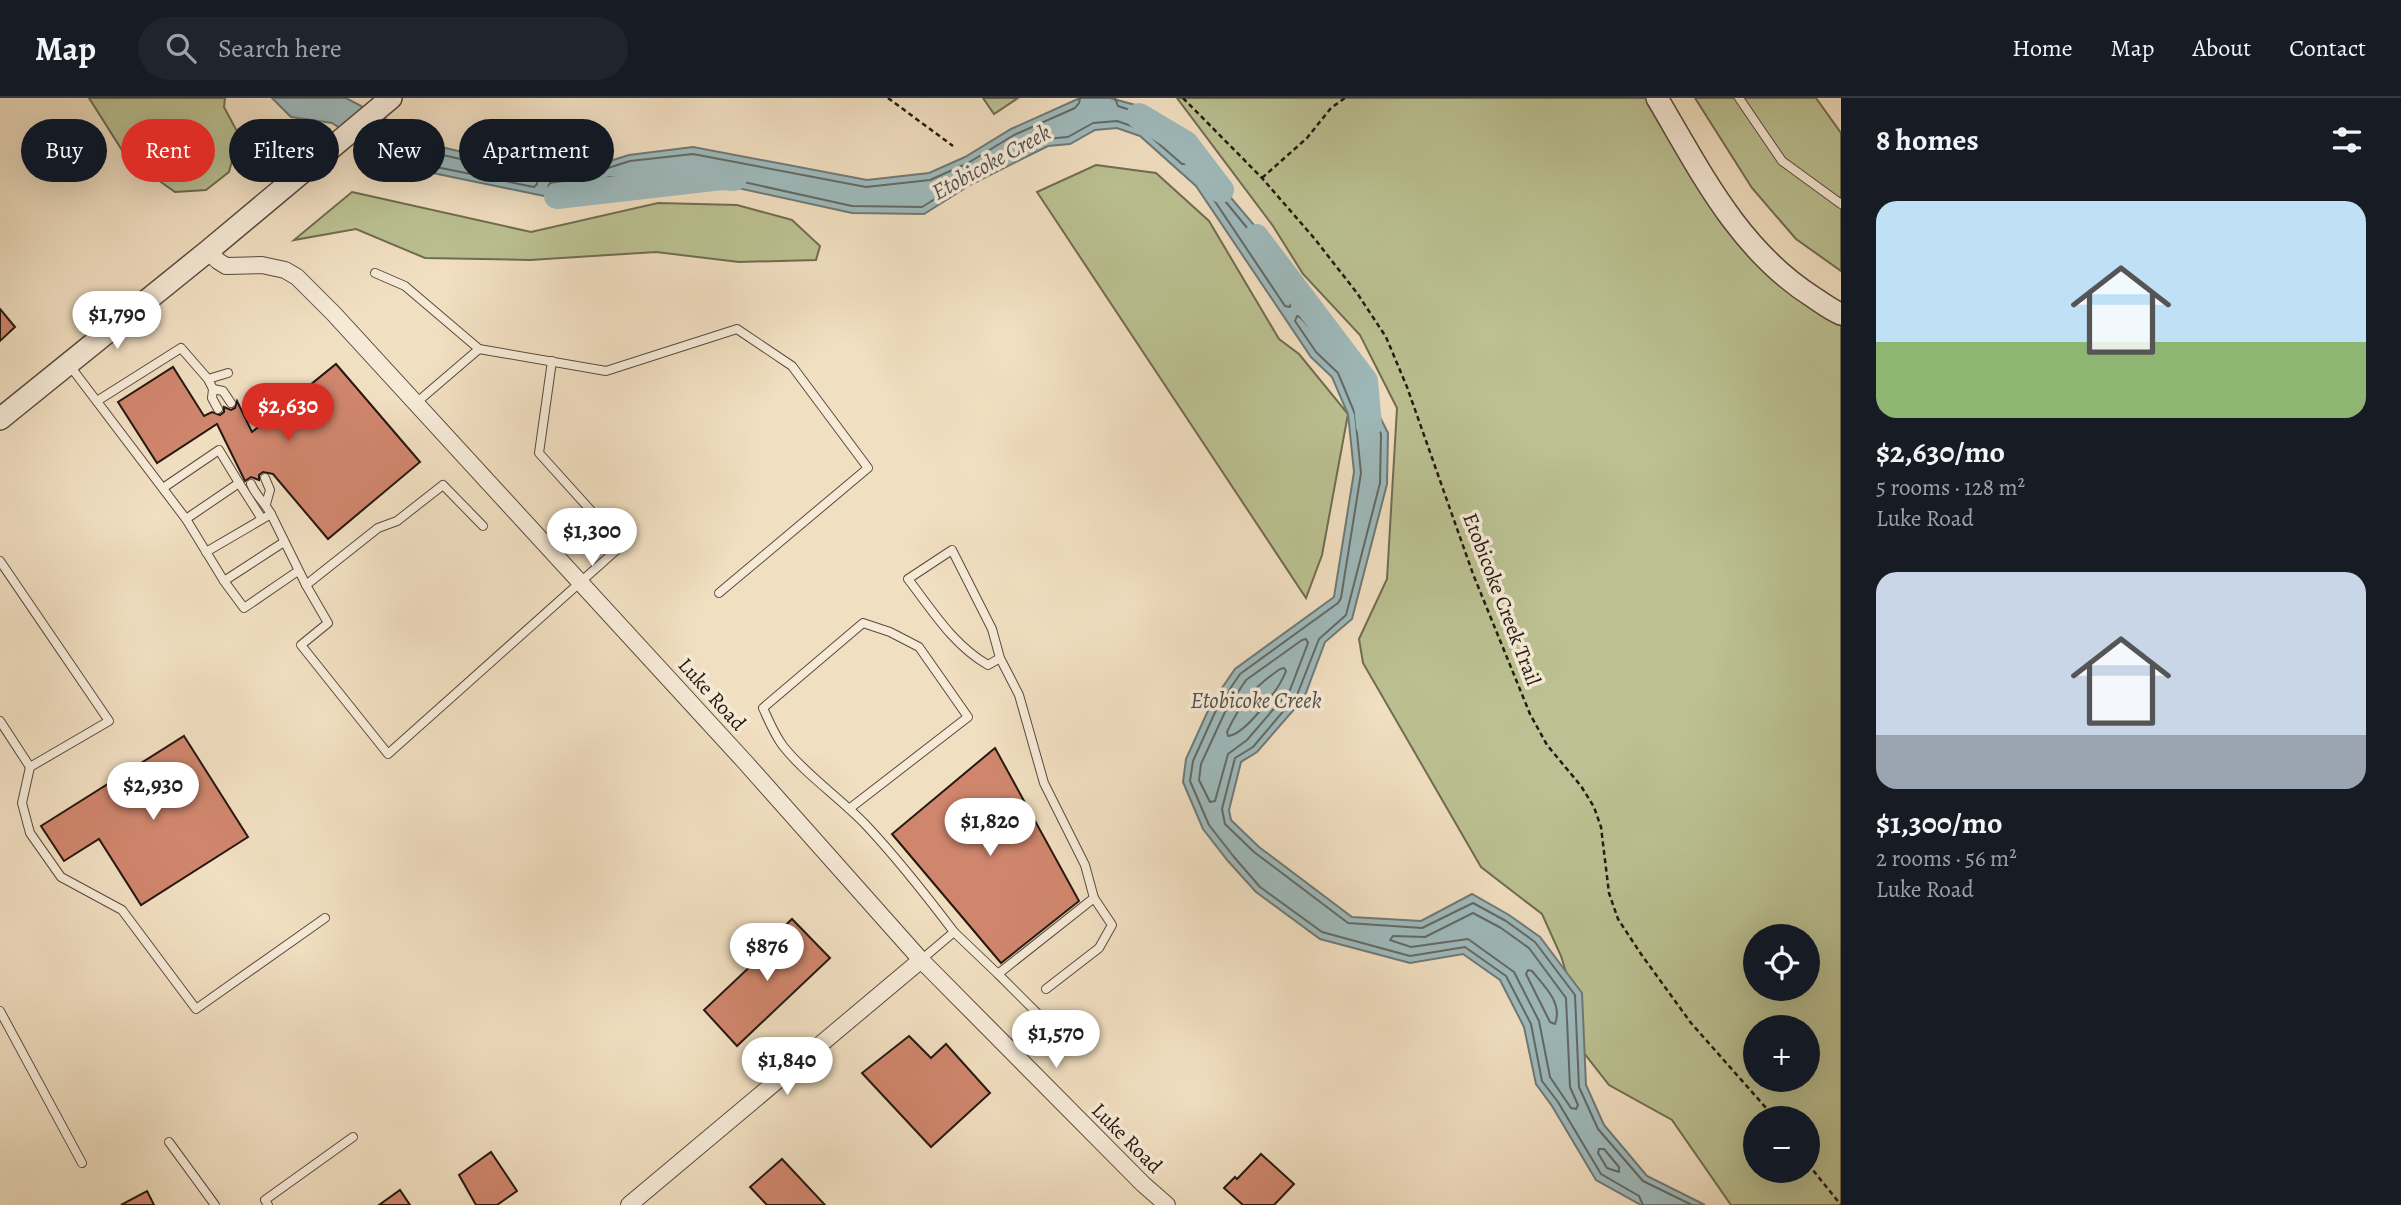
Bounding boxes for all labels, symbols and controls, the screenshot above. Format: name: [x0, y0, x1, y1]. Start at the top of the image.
search box: [138, 17, 628, 80]
text: Map: [35, 26, 96, 71]
icon: search: [162, 29, 200, 67]
text: Search here: [218, 31, 342, 66]
text: Home: [2012, 32, 2073, 64]
text: Map: [2111, 32, 2155, 64]
text: About: [2193, 32, 2251, 64]
text: Contact: [2289, 32, 2366, 64]
water label: Etobicoke Creek: [926, 117, 1056, 207]
chip: Buy: [21, 119, 107, 182]
chip: Rent: [121, 119, 215, 182]
chip: Filters: [229, 119, 339, 182]
chip: New: [353, 119, 445, 182]
chip: Apartment: [459, 119, 614, 182]
text: 8 homes: [1876, 120, 1979, 160]
icon: filters: [2328, 121, 2366, 159]
icon: home: [2058, 247, 2184, 373]
pin: $1,790: [60, 292, 174, 351]
text: $1,790: [88, 298, 146, 329]
pin: $2,630: [231, 384, 345, 443]
text: $2,630: [258, 390, 318, 421]
text: $2,630/mo: [1876, 432, 2005, 472]
text: 5 rooms · 128 m²: [1876, 472, 2025, 503]
text: Luke Road: [1876, 503, 1974, 534]
pin: $1,300: [535, 508, 649, 568]
street label: Etobicoke Creek Trail: [1456, 509, 1548, 689]
text: $1,300: [563, 515, 621, 546]
icon: home: [2058, 618, 2184, 744]
street label: Luke Road: [672, 651, 753, 737]
water label: Etobicoke Creek: [1190, 685, 1322, 716]
pin: $2,930: [96, 762, 210, 822]
text: $2,930: [123, 769, 183, 800]
pin: $1,820: [933, 798, 1047, 858]
text: $1,300/mo: [1876, 803, 2002, 843]
text: $1,820: [961, 805, 1019, 836]
text: 2 rooms · 56 m²: [1876, 843, 2017, 874]
text: Luke Road: [1876, 874, 1974, 905]
pin: $876: [726, 924, 808, 983]
map controls: [1743, 924, 1820, 1183]
button: locate: [1743, 924, 1820, 1001]
text: $876: [746, 930, 788, 961]
pin: $1,570: [999, 1010, 1113, 1070]
button: +: [1743, 1015, 1820, 1092]
text: $1,570: [1028, 1017, 1084, 1048]
pin: $1,840: [730, 1038, 844, 1097]
text: $1,840: [758, 1044, 816, 1075]
street label: Luke Road: [1086, 1097, 1169, 1180]
button: −: [1743, 1106, 1820, 1183]

